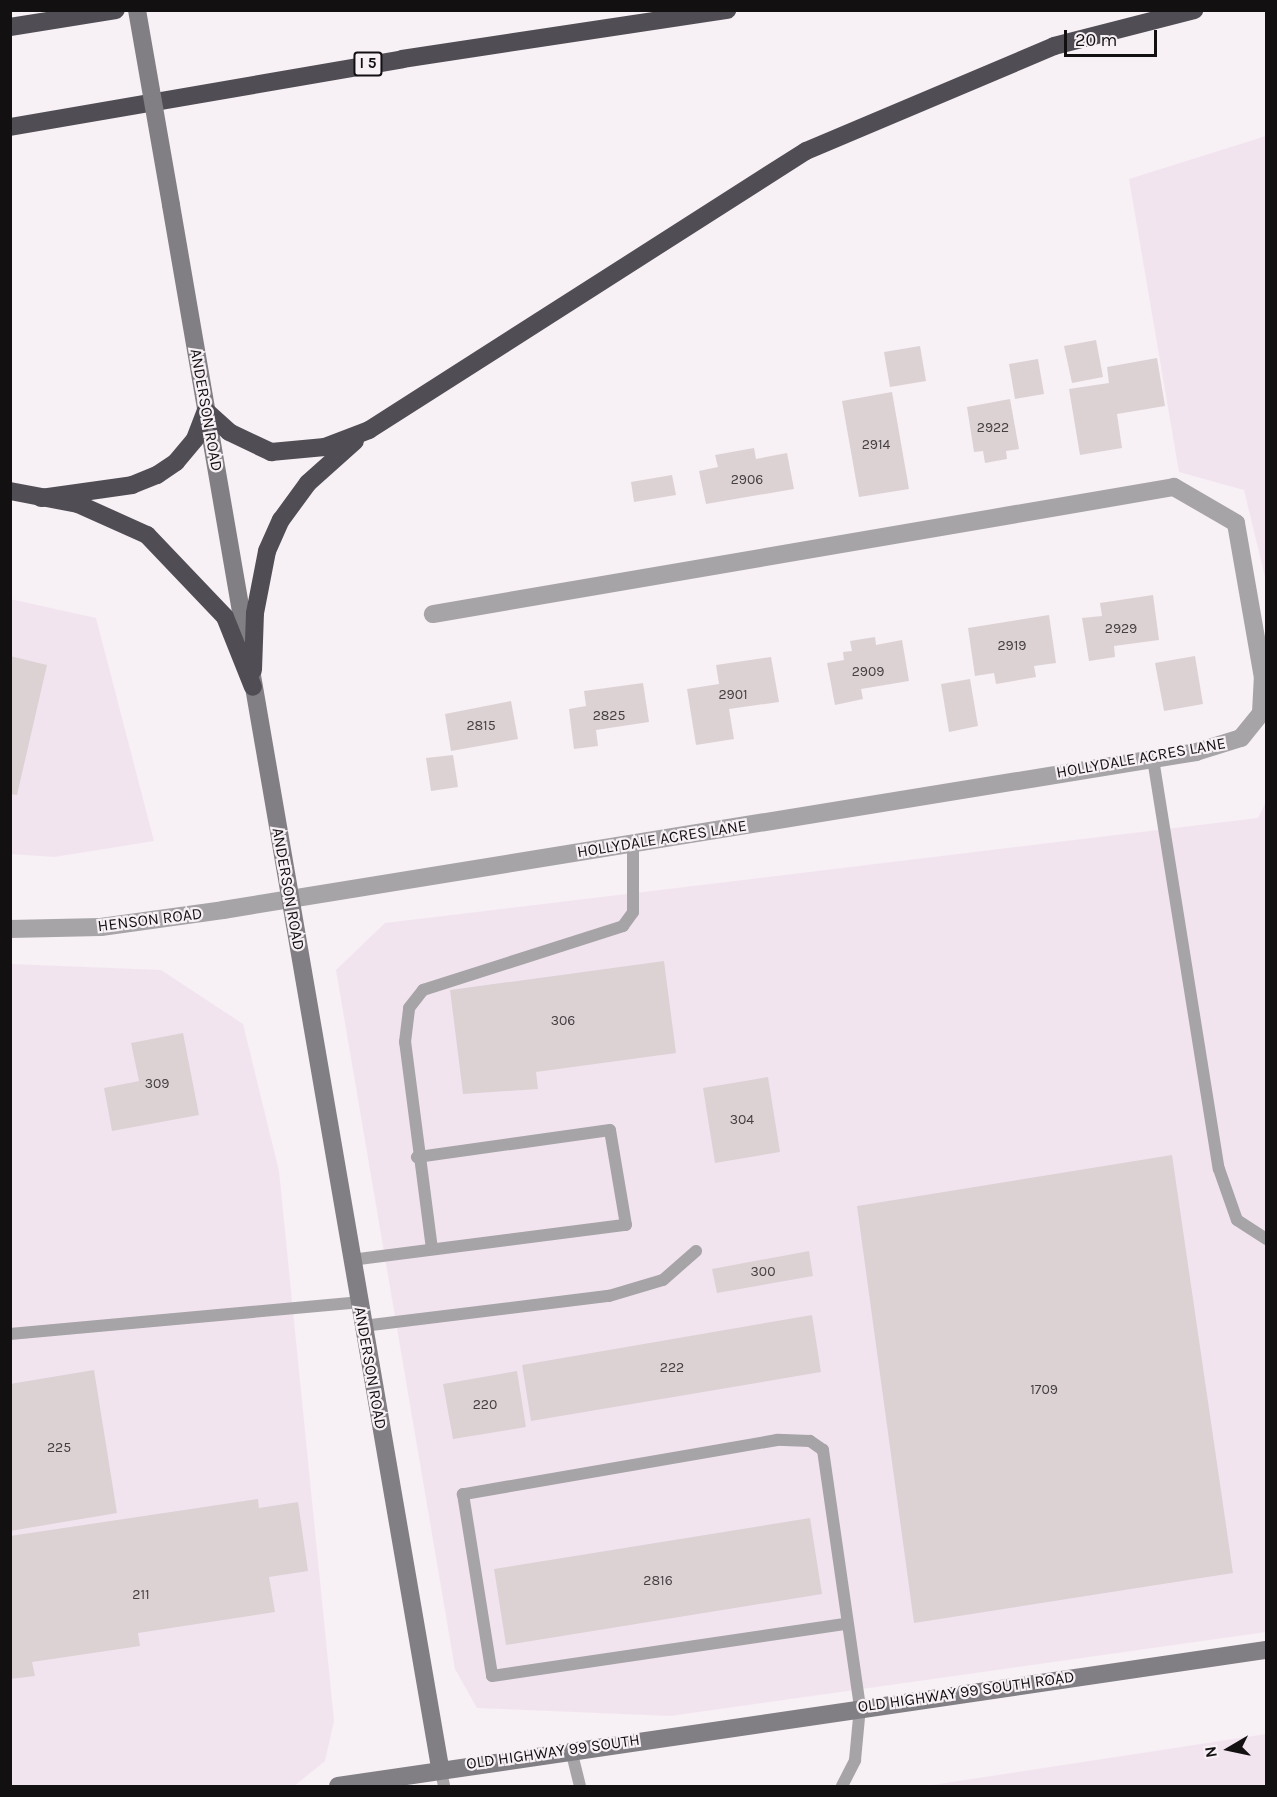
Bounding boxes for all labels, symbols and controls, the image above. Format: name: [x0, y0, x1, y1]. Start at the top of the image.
scale bar: [1067, 18, 1160, 56]
text: 20 m: [1075, 29, 1117, 51]
road number: I 5: [353, 52, 383, 76]
street label: ANDERSON ROAD: [186, 347, 226, 473]
house number: 2922: [977, 420, 1009, 436]
house number: 2914: [862, 437, 890, 453]
house number: 2906: [731, 472, 763, 488]
house number: 2929: [1105, 621, 1137, 637]
house number: 2919: [998, 638, 1026, 654]
house number: 2909: [852, 664, 884, 680]
house number: 2901: [718, 687, 748, 703]
house number: 2825: [593, 708, 625, 724]
house number: 2815: [466, 718, 496, 734]
street label: HOLLYDALE ACRES LANE: [1055, 734, 1227, 782]
street label: HOLLYDALE ACRES LANE: [576, 816, 748, 862]
street label: ANDERSON ROAD: [268, 826, 308, 952]
street label: HENSON ROAD: [97, 904, 203, 936]
house number: 306: [551, 1013, 575, 1029]
house number: 309: [145, 1076, 169, 1092]
house number: 304: [730, 1112, 754, 1128]
house number: 300: [751, 1264, 775, 1280]
street label: ANDERSON ROAD: [350, 1305, 390, 1431]
house number: 222: [660, 1360, 684, 1376]
house number: 1709: [1030, 1382, 1058, 1398]
house number: 220: [473, 1397, 497, 1413]
house number: 225: [47, 1440, 71, 1456]
house number: 2816: [643, 1573, 673, 1589]
house number: 211: [132, 1587, 150, 1603]
street label: OLD HIGHWAY 99 SOUTH ROAD: [856, 1667, 1076, 1717]
north arrow: [1199, 1719, 1259, 1779]
street label: OLD HIGHWAY 99 SOUTH: [465, 1730, 641, 1774]
text: N: [1200, 1745, 1221, 1759]

